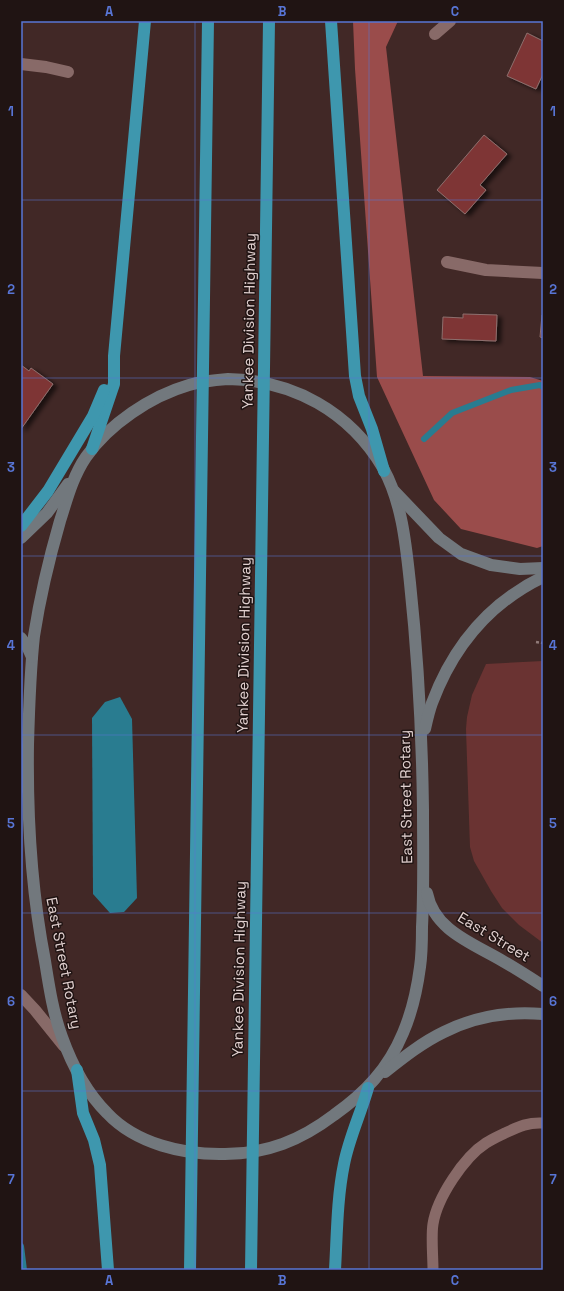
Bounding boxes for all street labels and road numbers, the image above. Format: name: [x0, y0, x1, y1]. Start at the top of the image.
street label: Yankee Division Highway: [237, 233, 260, 409]
street label: Yankee Division Highway: [232, 557, 255, 733]
street label: East Street Rotary: [395, 730, 416, 864]
street label: Yankee Division Highway: [227, 881, 250, 1057]
street label: East Street Rotary: [42, 895, 87, 1030]
street label: East Street: [455, 907, 534, 966]

